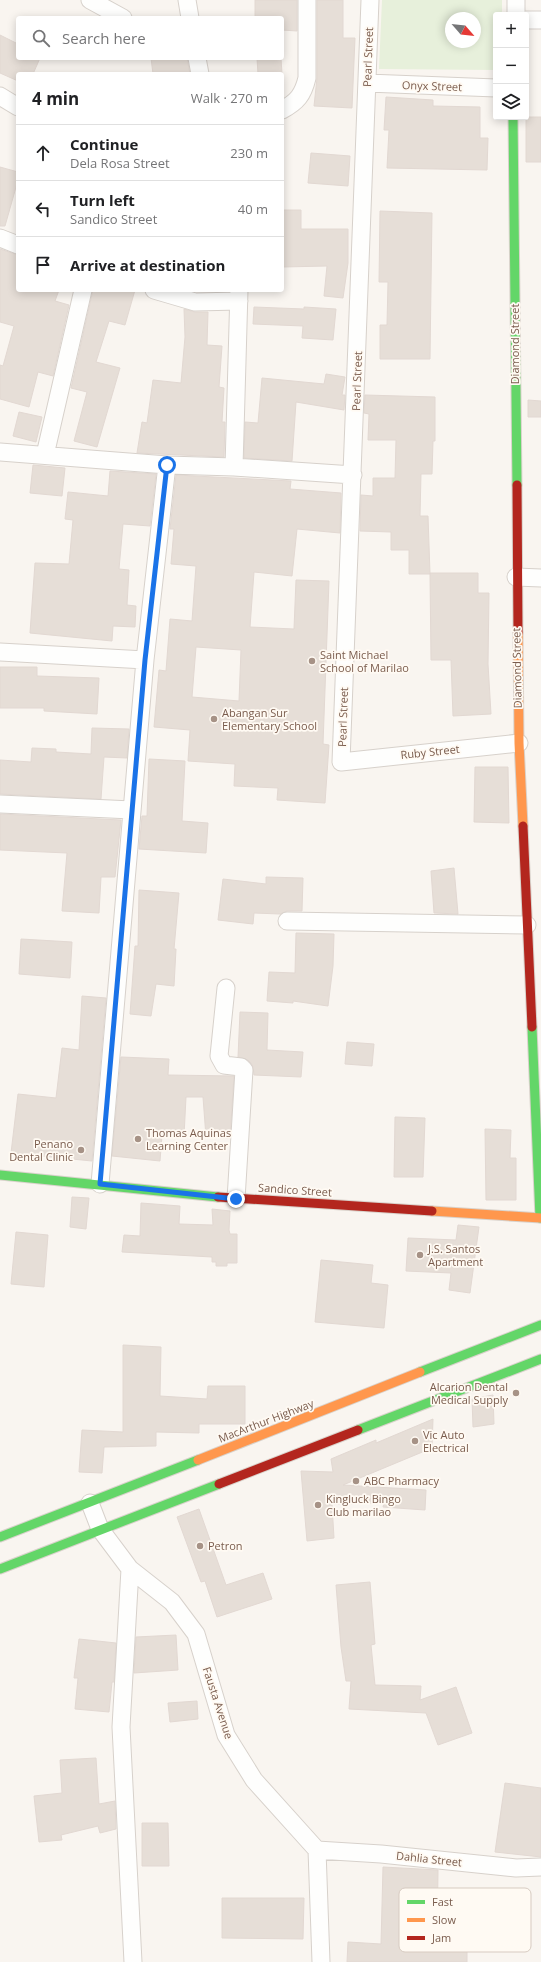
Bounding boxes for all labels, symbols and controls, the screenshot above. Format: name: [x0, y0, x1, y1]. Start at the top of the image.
north arrow: [445, 12, 481, 48]
map controls: [493, 12, 529, 120]
button: +: [493, 12, 529, 48]
search box: [16, 16, 284, 60]
icon: search: [30, 27, 52, 49]
street label: Pearl Street: [359, 27, 376, 87]
text: Search here: [62, 28, 146, 48]
button: −: [493, 48, 529, 84]
street label: Onyx Street: [402, 77, 462, 94]
button: layers: [493, 84, 529, 120]
text: 4 min: [32, 87, 79, 110]
text: Walk · 270 m: [191, 89, 268, 107]
text: Continue: [70, 134, 138, 154]
icon: ahead: [32, 142, 54, 164]
text: 230 m: [230, 144, 268, 162]
text: Dela Rosa Street: [70, 154, 170, 172]
text: Turn left: [70, 190, 135, 210]
icon: left: [32, 198, 54, 220]
text: 40 m: [238, 200, 268, 218]
text: Sandico Street: [70, 210, 157, 228]
icon: arrive: [32, 254, 54, 276]
text: Arrive at destination: [70, 255, 225, 275]
street label: Diamond Street: [507, 304, 522, 384]
street label: Pearl Street: [348, 351, 365, 411]
route start: [158, 456, 176, 474]
street label: Diamond Street: [508, 627, 525, 709]
place label: Saint Michael School of Marilao: [320, 647, 409, 675]
marker: Saint Michael School of Marilao: [307, 656, 317, 666]
street label: Pearl Street: [334, 687, 351, 747]
place label: Abangan Sur Elementary School: [222, 705, 317, 733]
marker: Abangan Sur Elementary School: [209, 714, 219, 724]
street label: Ruby Street: [400, 741, 460, 762]
place label: Thomas Aquinas Learning Center: [146, 1125, 231, 1153]
marker: Thomas Aquinas Learning Center: [133, 1134, 143, 1144]
place label: Penano Dental Clinic: [9, 1136, 73, 1164]
marker: Penano Dental Clinic: [76, 1145, 86, 1155]
street label: Sandico Street: [258, 1179, 332, 1200]
route end: [227, 1190, 245, 1208]
place label: J.S. Santos Apartment: [427, 1241, 483, 1269]
marker: J.S. Santos Apartment: [415, 1250, 425, 1260]
place label: Alcarion Dental Medical Supply: [430, 1379, 508, 1407]
marker: Alcarion Dental Medical Supply: [511, 1388, 521, 1398]
street label: MacArthur Highway: [216, 1395, 316, 1446]
place label: Vic Auto Electrical: [423, 1427, 469, 1455]
marker: Vic Auto Electrical: [410, 1436, 420, 1446]
place label: ABC Pharmacy: [364, 1473, 439, 1488]
marker: ABC Pharmacy: [351, 1476, 361, 1486]
place label: Kingluck Bingo Club marilao: [326, 1491, 401, 1519]
marker: Kingluck Bingo Club marilao: [313, 1500, 323, 1510]
place label: Petron: [208, 1538, 243, 1553]
marker: Petron: [195, 1541, 205, 1551]
street label: Fausta Avenue: [200, 1665, 237, 1741]
street label: Dahlia Street: [395, 1848, 463, 1869]
legend: [399, 1888, 531, 1952]
text: Fast: [432, 1894, 453, 1909]
text: Slow: [432, 1912, 456, 1927]
text: Jam: [431, 1930, 451, 1945]

